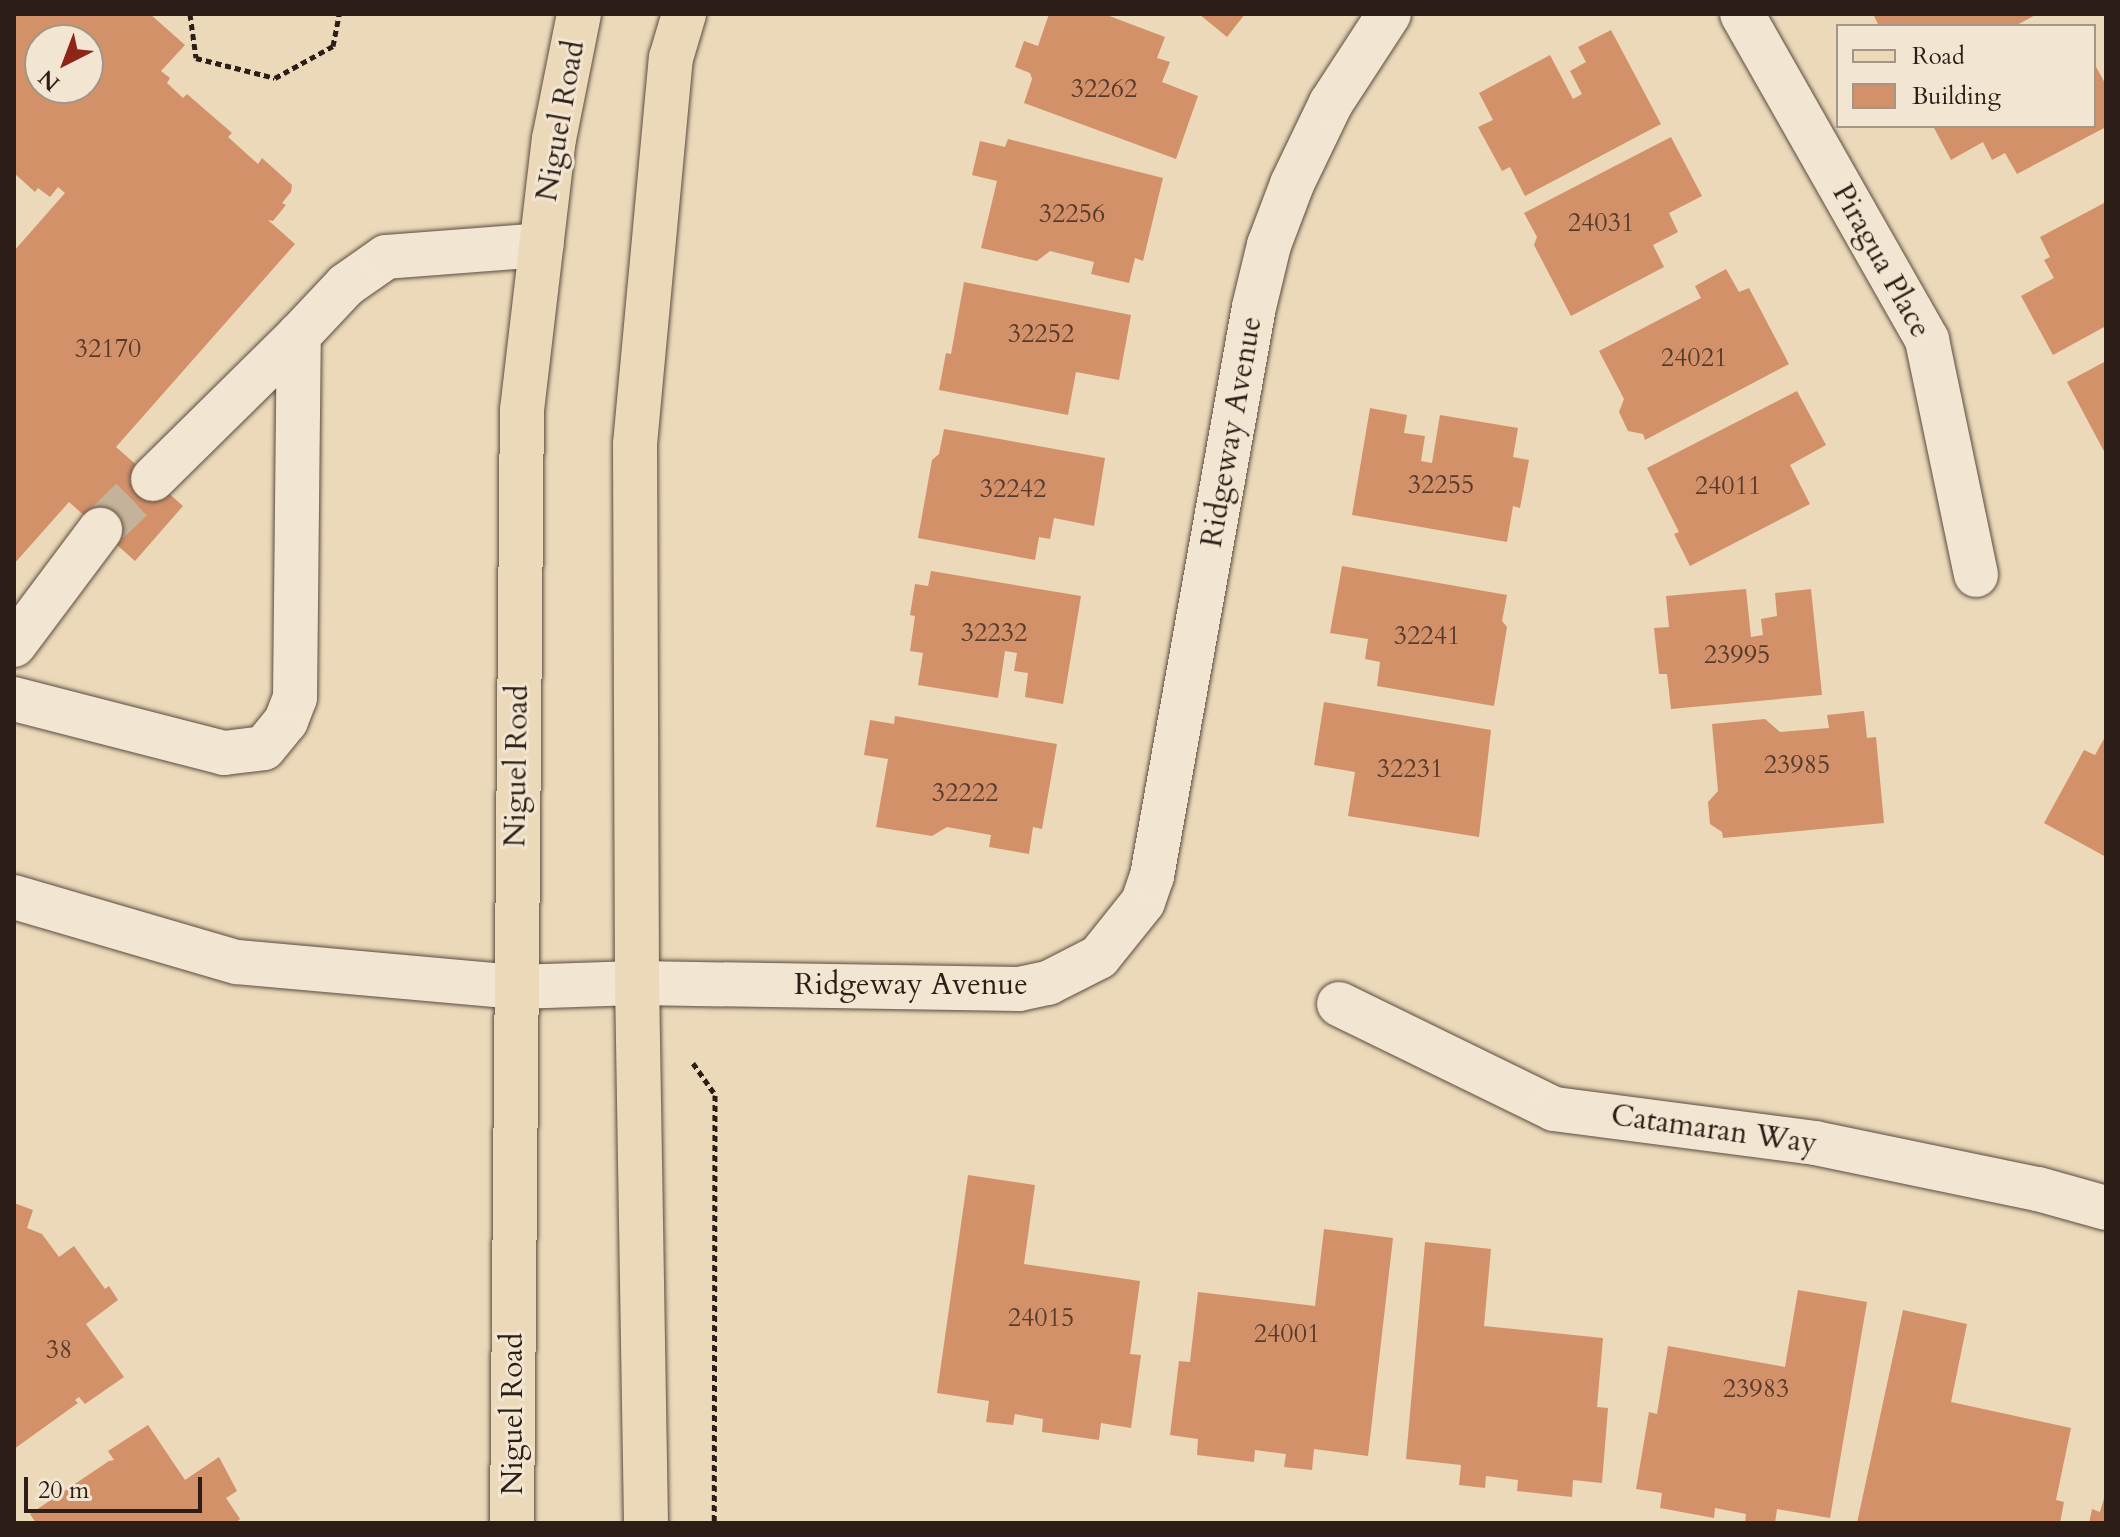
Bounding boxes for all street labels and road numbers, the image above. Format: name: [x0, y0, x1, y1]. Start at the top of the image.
street label: Niguel Road: [529, 38, 593, 204]
street label: Piragua Place: [1824, 178, 1938, 344]
street label: Ridgeway Avenue: [1194, 314, 1270, 550]
street label: Niguel Road: [498, 684, 536, 848]
street label: Ridgeway Avenue: [794, 967, 1028, 1003]
street label: Catamaran Way: [1609, 1098, 1819, 1162]
street label: Niguel Road: [495, 1333, 531, 1495]

